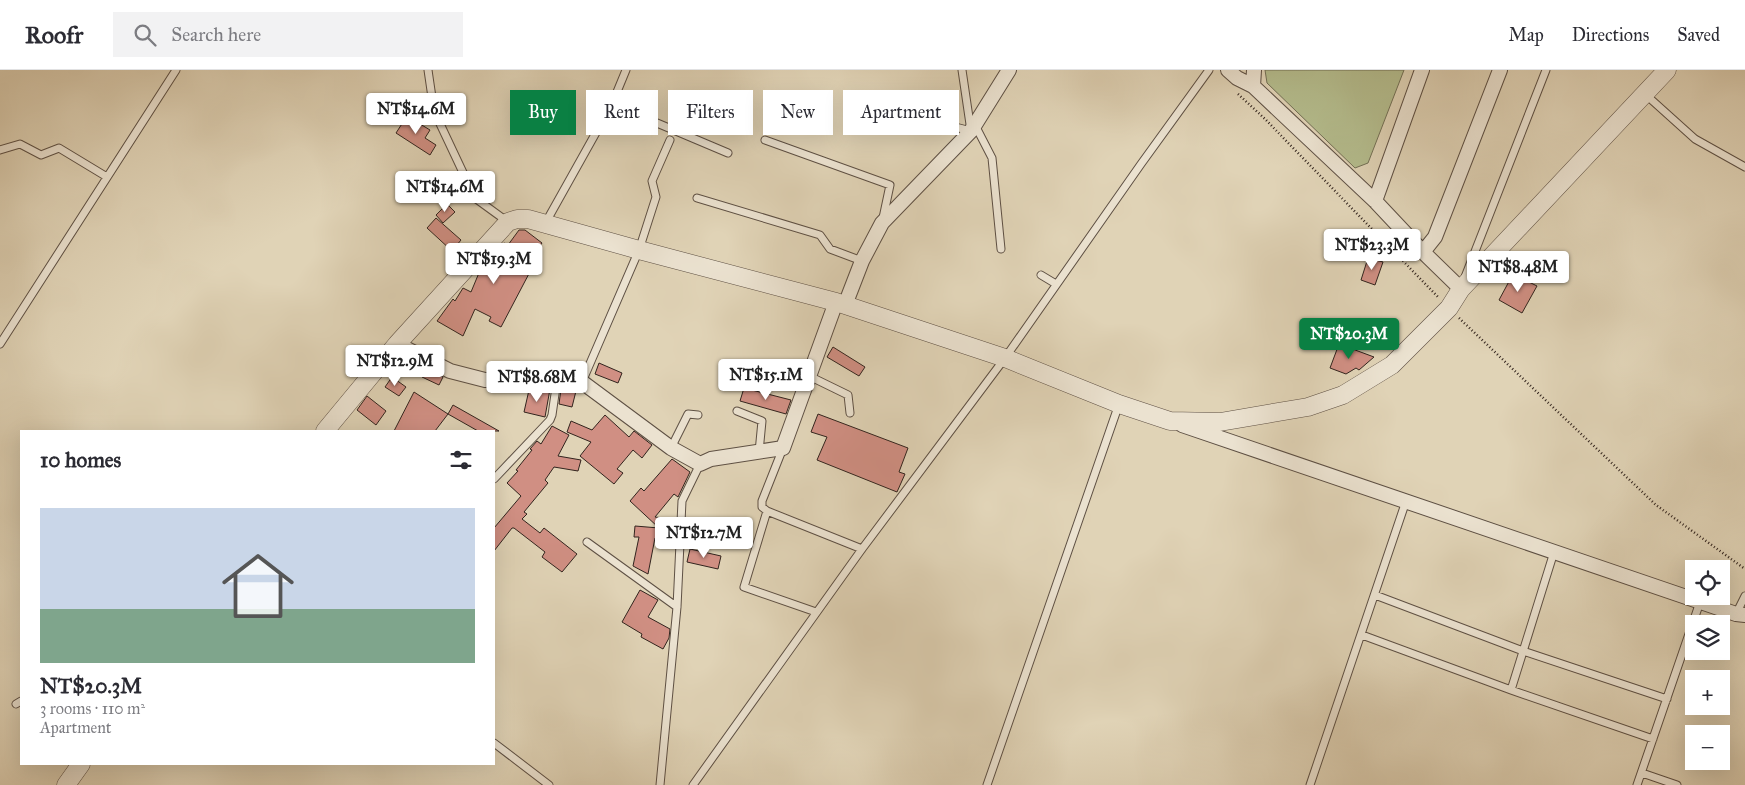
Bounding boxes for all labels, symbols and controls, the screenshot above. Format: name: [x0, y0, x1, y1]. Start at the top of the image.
search box: [113, 12, 463, 57]
text: Roofr: [25, 20, 83, 50]
icon: search: [131, 21, 159, 49]
text: Search here: [171, 23, 261, 46]
text: Map: [1508, 24, 1544, 46]
text: Directions: [1572, 24, 1649, 46]
text: Saved: [1677, 24, 1720, 46]
chip: Buy: [510, 90, 576, 135]
chip: Rent: [586, 90, 658, 135]
chip: Filters: [668, 90, 753, 135]
chip: New: [763, 90, 833, 135]
chip: Apartment: [843, 90, 959, 135]
pin: NT$14.6M: [364, 92, 468, 135]
text: NT$14.6M: [377, 99, 455, 118]
pin: NT$14.6M: [393, 170, 497, 213]
text: NT$14.6M: [406, 177, 484, 196]
pin: NT$23.3M: [1320, 228, 1424, 271]
text: NT$23.3M: [1335, 235, 1409, 254]
pin: NT$19.3M: [442, 242, 546, 285]
text: NT$19.3M: [456, 249, 532, 268]
pin: NT$8.48M: [1466, 250, 1570, 293]
text: NT$8.48M: [1478, 257, 1558, 276]
pin: NT$20.3M: [1297, 318, 1401, 360]
text: NT$20.3M: [1310, 324, 1388, 343]
pin: NT$12.9M: [343, 344, 447, 387]
text: NT$12.9M: [356, 351, 434, 370]
pin: NT$15.1M: [714, 358, 818, 401]
pin: NT$8.68M: [485, 360, 589, 403]
text: NT$15.1M: [729, 365, 803, 384]
text: NT$8.68M: [497, 367, 577, 386]
icon: filters: [447, 446, 475, 474]
text: 10 homes: [40, 447, 121, 473]
pin: NT$12.7M: [652, 516, 756, 559]
text: NT$12.7M: [666, 523, 742, 542]
icon: home: [213, 541, 303, 631]
map controls: [1685, 560, 1730, 770]
button: locate: [1685, 560, 1730, 605]
button: layers: [1685, 615, 1730, 660]
button: +: [1685, 670, 1730, 715]
text: NT$20.3M: [40, 673, 142, 699]
text: 3 rooms · 110 m²: [40, 699, 145, 718]
text: Apartment: [40, 718, 112, 737]
button: −: [1685, 725, 1730, 770]

